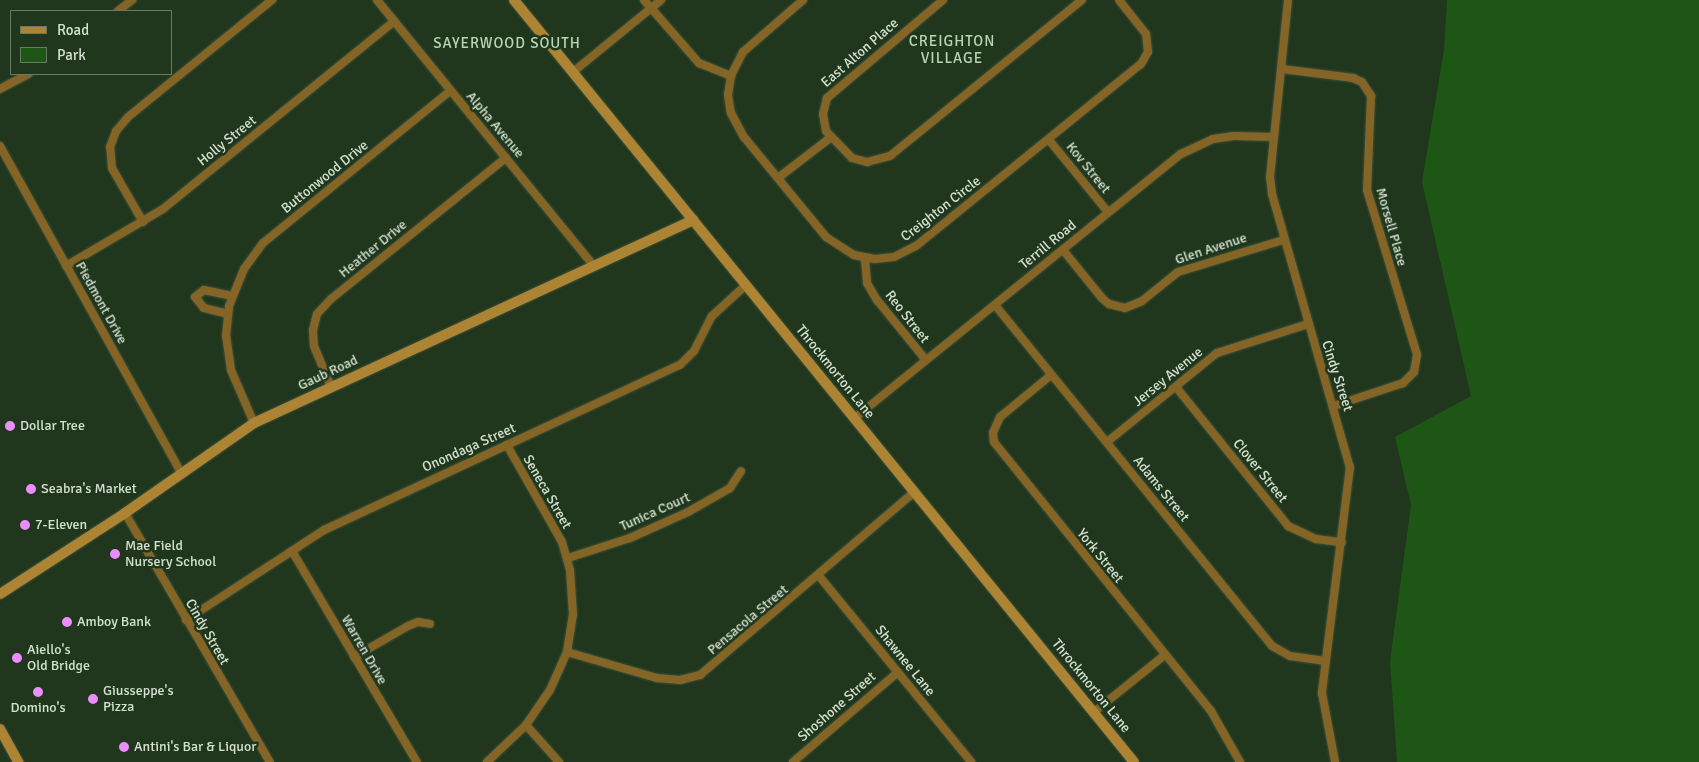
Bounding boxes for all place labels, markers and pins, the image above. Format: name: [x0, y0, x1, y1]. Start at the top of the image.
place label: Dollar Tree: [20, 418, 85, 434]
marker: Dollar Tree: [4, 420, 16, 432]
place label: Seabra's Market: [41, 481, 137, 497]
marker: Seabra's Market: [25, 483, 37, 495]
place label: 7-Eleven: [35, 517, 87, 533]
marker: 7-Eleven: [19, 519, 31, 531]
place label: Mae Field Nursery School: [125, 538, 216, 570]
marker: Mae Field Nursery School: [109, 548, 121, 560]
place label: Amboy Bank: [77, 614, 151, 630]
marker: Amboy Bank: [61, 616, 73, 628]
place label: Aiello's Old Bridge: [27, 642, 90, 674]
marker: Aiello's Old Bridge: [11, 652, 23, 664]
place label: Giusseppe's Pizza: [103, 683, 174, 716]
marker: Domino's: [32, 686, 44, 698]
marker: Giusseppe's Pizza: [87, 693, 99, 705]
place label: Domino's: [10, 700, 66, 716]
place label: Antini's Bar & Liquor: [134, 739, 256, 755]
marker: Antini's Bar & Liquor: [118, 741, 130, 753]

